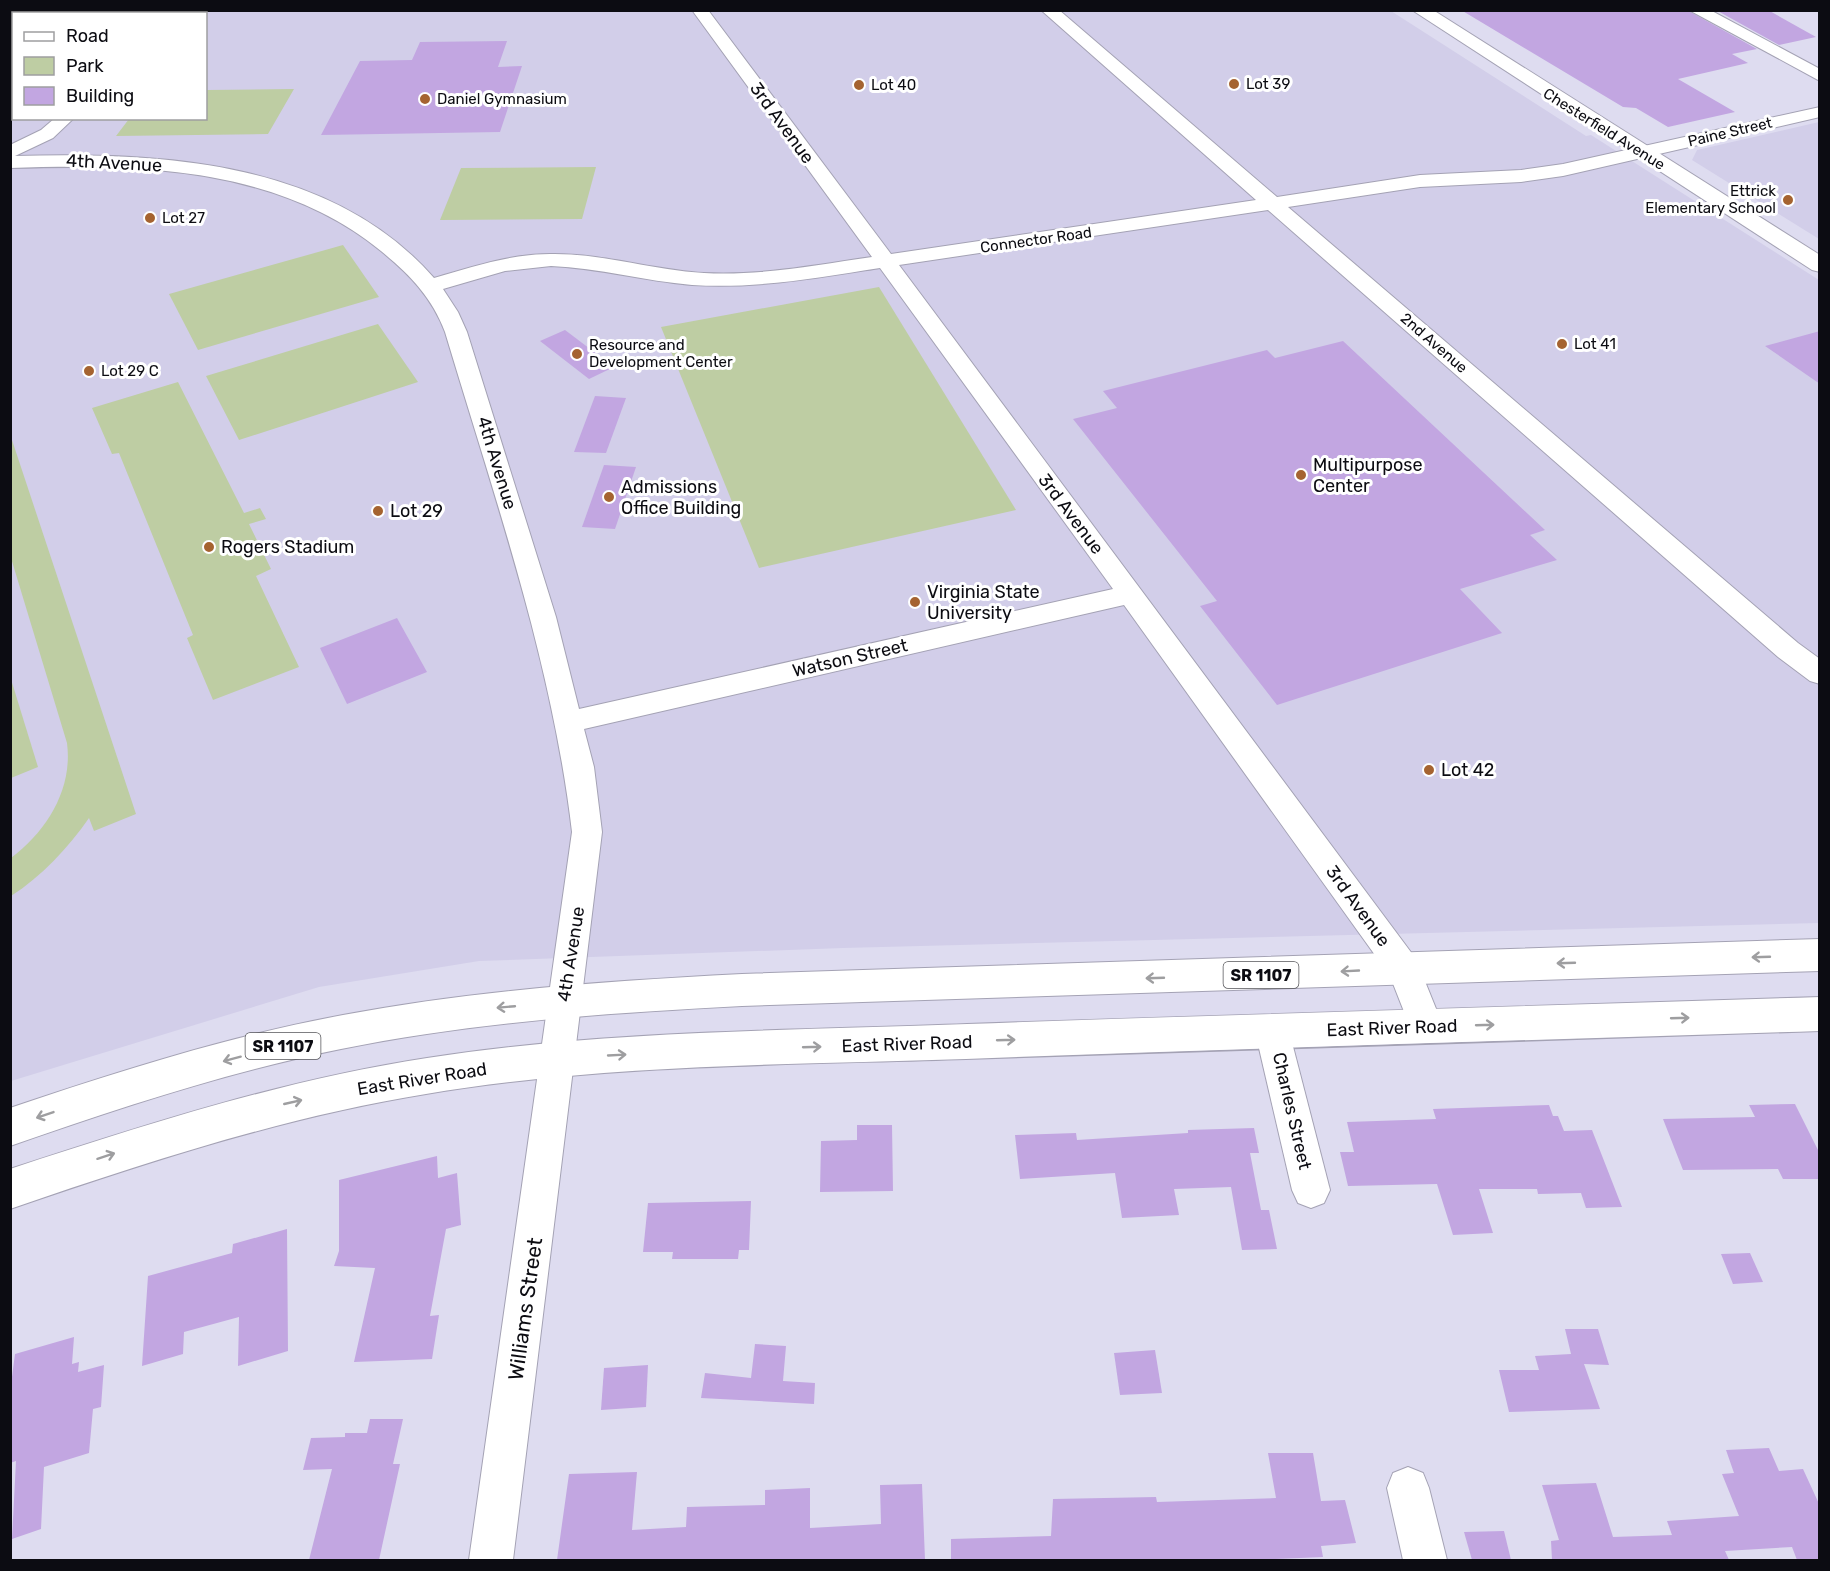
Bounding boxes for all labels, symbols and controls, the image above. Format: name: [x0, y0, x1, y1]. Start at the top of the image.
legend: [12, 12, 207, 120]
text: Road: [66, 25, 109, 47]
text: Park: [66, 55, 104, 77]
place label: Lot 39: [1246, 75, 1290, 93]
place label: Lot 40: [871, 76, 916, 94]
marker: Lot 39: [1227, 77, 1241, 91]
street label: 3rd Avenue: [745, 78, 819, 168]
marker: Lot 40: [852, 78, 866, 92]
street label: Chesterfield Avenue: [1540, 84, 1668, 174]
text: Building: [66, 85, 134, 107]
place label: Daniel Gymnasium: [437, 90, 567, 108]
marker: Daniel Gymnasium: [418, 92, 432, 106]
street label: Paine Street: [1686, 114, 1774, 150]
street label: 4th Avenue: [65, 149, 163, 177]
place label: Ettrick Elementary School: [1645, 182, 1776, 217]
marker: Ettrick Elementary School: [1781, 193, 1795, 207]
place label: Lot 27: [162, 209, 205, 227]
marker: Lot 27: [143, 211, 157, 225]
street label: Connector Road: [979, 223, 1093, 257]
street label: 2nd Avenue: [1397, 309, 1471, 377]
place label: Lot 41: [1574, 335, 1616, 353]
place label: Resource and Development Center: [589, 336, 733, 371]
marker: Lot 41: [1555, 337, 1569, 351]
marker: Resource and Development Center: [570, 347, 584, 361]
place label: Lot 29 C: [101, 362, 159, 380]
marker: Lot 29 C: [82, 364, 96, 378]
street label: 4th Avenue: [472, 414, 522, 512]
place label: Multipurpose Center: [1313, 454, 1423, 497]
marker: Multipurpose Center: [1294, 468, 1308, 482]
street label: 3rd Avenue: [1034, 469, 1108, 559]
place label: Admissions Office Building: [621, 476, 741, 519]
marker: Admissions Office Building: [602, 490, 616, 504]
place label: Lot 29: [390, 500, 443, 522]
marker: Lot 29: [371, 504, 385, 518]
place label: Rogers Stadium: [221, 536, 354, 558]
marker: Rogers Stadium: [202, 540, 216, 554]
place label: Virginia State University: [927, 581, 1040, 624]
marker: Virginia State University: [908, 595, 922, 609]
street label: Watson Street: [790, 634, 910, 682]
place label: Lot 42: [1441, 759, 1494, 781]
marker: Lot 42: [1422, 763, 1436, 777]
street label: 3rd Avenue: [1321, 861, 1395, 951]
street label: 4th Avenue: [553, 905, 589, 1003]
one-way arrow: [1752, 951, 1772, 963]
one-way arrow: [1557, 958, 1577, 969]
road number: SR 1107: [1224, 962, 1298, 988]
one-way arrow: [1341, 966, 1361, 977]
one-way arrow: [1146, 972, 1166, 984]
one-way arrow: [496, 1002, 516, 1013]
one-way arrow: [1669, 1013, 1689, 1024]
street label: East River Road: [1326, 1015, 1458, 1041]
one-way arrow: [1474, 1019, 1494, 1030]
street label: East River Road: [841, 1031, 973, 1057]
road number: SR 1107: [246, 1033, 320, 1059]
one-way arrow: [996, 1035, 1016, 1046]
one-way arrow: [801, 1042, 821, 1053]
one-way arrow: [606, 1049, 626, 1060]
street label: Charles Street: [1268, 1050, 1316, 1172]
one-way arrow: [223, 1053, 242, 1065]
street label: East River Road: [356, 1058, 488, 1100]
one-way arrow: [283, 1096, 302, 1108]
one-way arrow: [36, 1111, 55, 1122]
one-way arrow: [96, 1150, 115, 1161]
street label: Williams Street: [503, 1236, 547, 1382]

